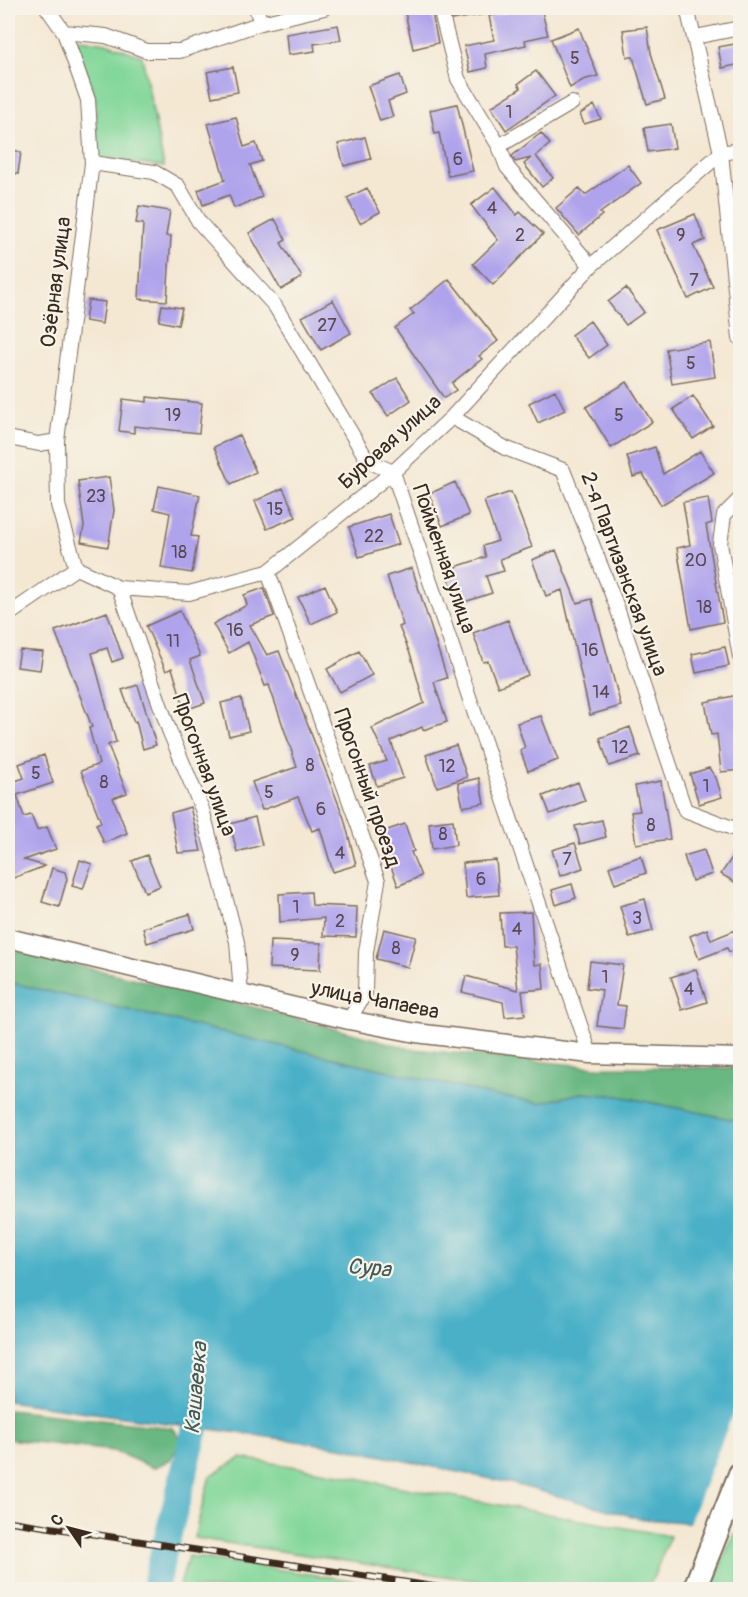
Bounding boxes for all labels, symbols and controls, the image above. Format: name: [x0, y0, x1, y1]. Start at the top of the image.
house number: 5: [570, 47, 580, 70]
house number: 1: [505, 101, 513, 124]
house number: 6: [453, 148, 463, 171]
house number: 4: [487, 197, 498, 220]
street label: Озёрная улица: [35, 215, 77, 349]
house number: 2: [515, 224, 525, 247]
house number: 9: [676, 224, 686, 247]
house number: 7: [689, 269, 699, 292]
house number: 27: [317, 314, 337, 337]
house number: 5: [686, 352, 696, 375]
street label: Буровая улица: [333, 389, 447, 495]
house number: 19: [165, 404, 181, 427]
house number: 5: [614, 404, 624, 427]
street label: 2-я Партизанская улица: [574, 468, 674, 680]
street label: Пойменная улица: [406, 481, 482, 637]
house number: 23: [86, 485, 106, 508]
house number: 15: [267, 498, 283, 521]
house number: 22: [364, 525, 384, 548]
house number: 18: [171, 541, 187, 564]
house number: 20: [685, 549, 707, 572]
house number: 18: [696, 596, 712, 619]
house number: 16: [226, 619, 244, 642]
house number: 11: [166, 630, 180, 653]
house number: 16: [581, 639, 599, 662]
house number: 14: [592, 681, 610, 704]
street label: Прогонная улица: [166, 690, 242, 840]
street label: Прогонный проезд: [327, 705, 407, 871]
house number: 12: [611, 736, 629, 759]
house number: 8: [305, 754, 315, 777]
house number: 12: [438, 755, 456, 778]
house number: 5: [31, 762, 41, 785]
house number: 8: [99, 771, 109, 794]
house number: 1: [702, 775, 710, 798]
house number: 5: [264, 781, 274, 804]
house number: 6: [316, 798, 326, 821]
house number: 8: [646, 814, 656, 837]
house number: 8: [438, 823, 448, 846]
house number: 4: [335, 842, 346, 865]
house number: 7: [562, 848, 572, 871]
house number: 6: [476, 868, 486, 891]
house number: 1: [292, 896, 300, 919]
house number: 3: [632, 907, 642, 930]
house number: 2: [335, 910, 345, 933]
house number: 4: [512, 918, 523, 941]
house number: 8: [391, 937, 401, 960]
house number: 9: [290, 944, 300, 967]
house number: 1: [601, 966, 609, 989]
street label: улица Чапаева: [308, 974, 441, 1026]
house number: 4: [684, 978, 695, 1001]
water label: Сура: [346, 1252, 394, 1284]
water label: Кашаевка: [178, 1339, 214, 1435]
north arrow: [39, 1498, 99, 1558]
text: С: [47, 1510, 69, 1530]

